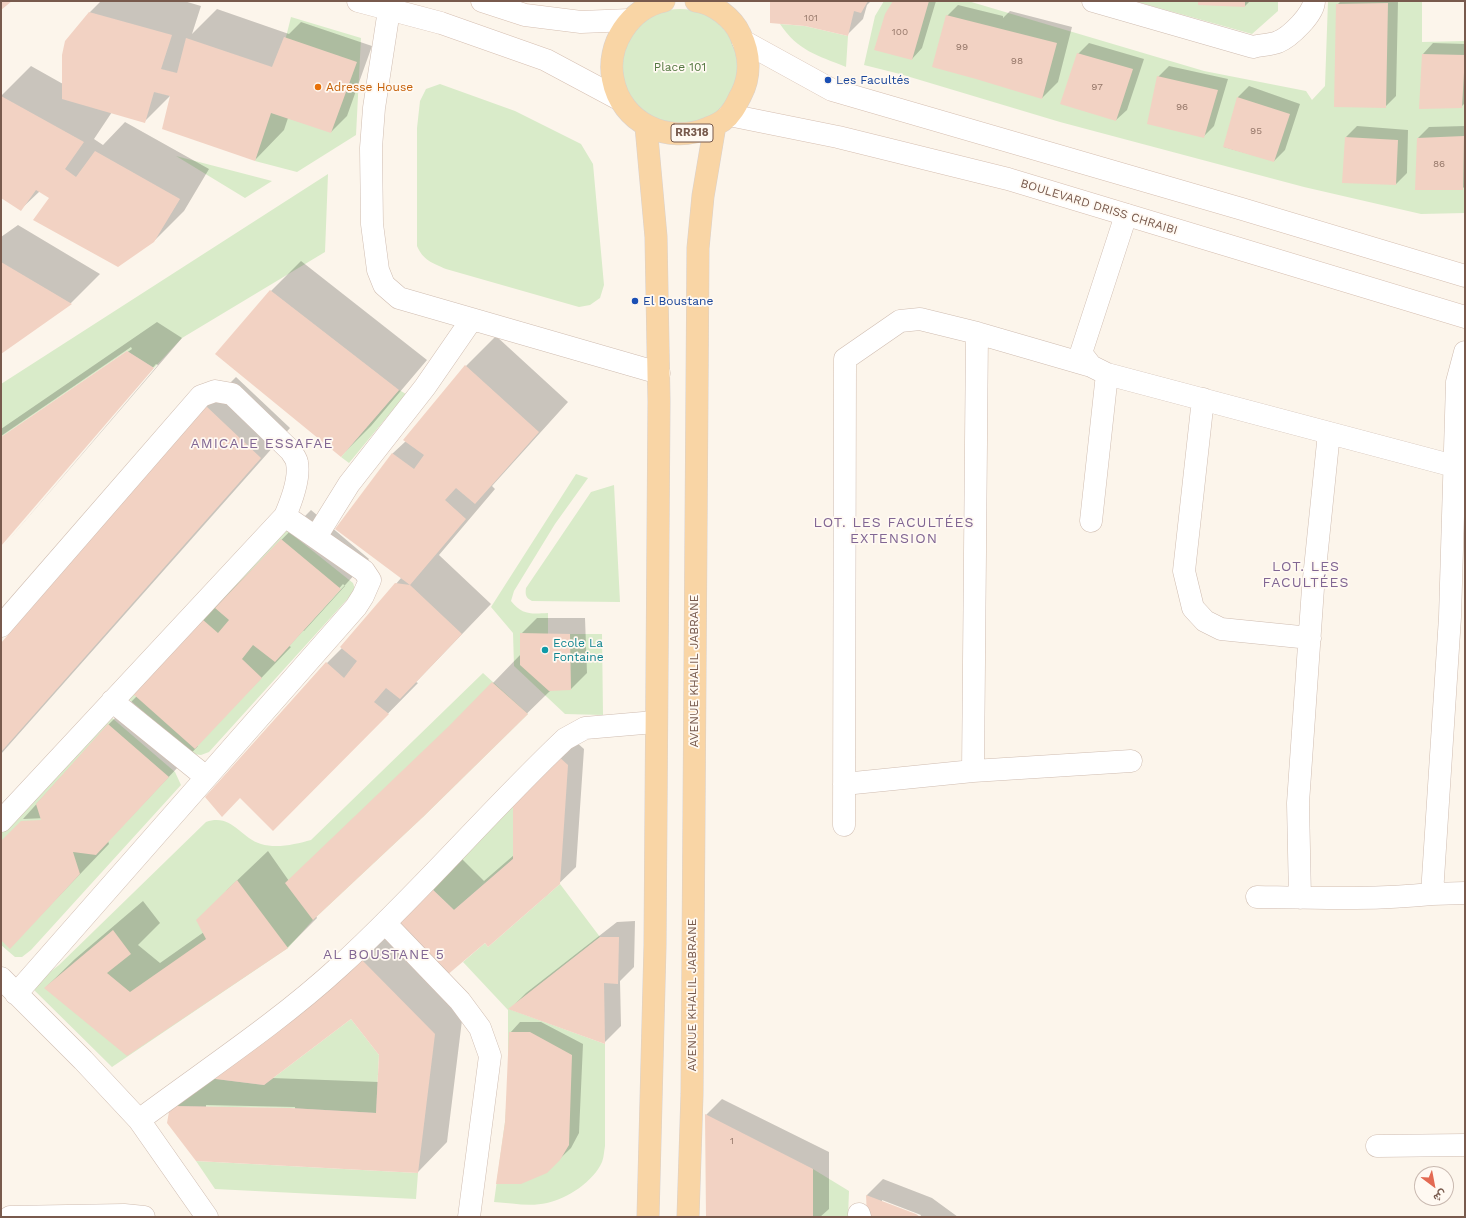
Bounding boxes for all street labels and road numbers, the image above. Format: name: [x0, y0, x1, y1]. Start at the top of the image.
road number: RR318: [671, 124, 713, 142]
street label: BOULEVARD DRISS CHRAIBI: [1019, 176, 1179, 238]
street label: AVENUE KHALIL JABRANE: [687, 595, 701, 747]
street label: AVENUE KHALIL JABRANE: [685, 919, 699, 1071]

